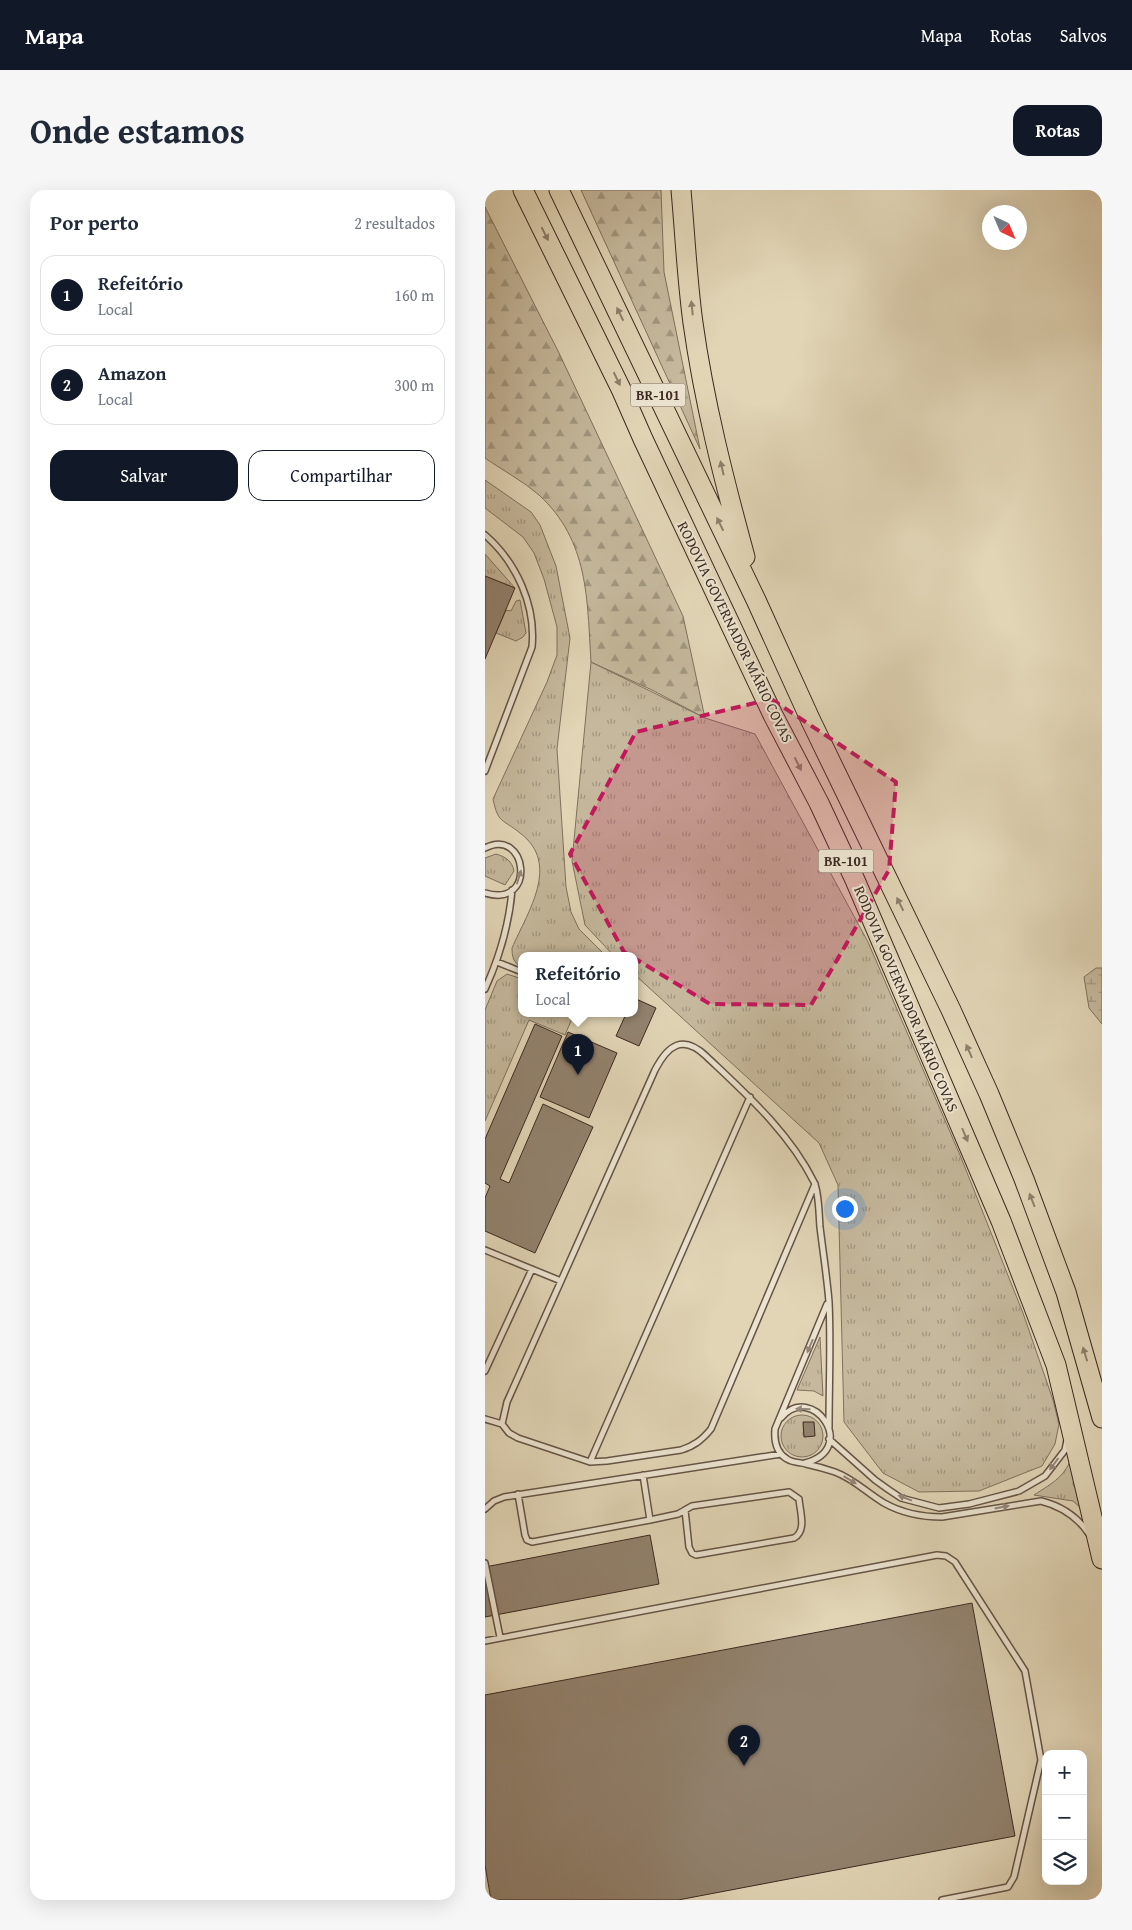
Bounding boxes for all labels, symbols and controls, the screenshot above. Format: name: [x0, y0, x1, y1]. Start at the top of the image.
text: Mapa: [25, 18, 84, 53]
text: Mapa: [921, 22, 962, 49]
text: Rotas: [990, 22, 1032, 49]
text: Salvos: [1060, 22, 1107, 49]
text: Onde estamos: [30, 105, 245, 156]
button: Rotas: [1013, 105, 1102, 156]
north arrow: [982, 205, 1027, 250]
text: Por perto: [50, 207, 139, 238]
text: 2 resultados: [354, 211, 435, 235]
one-way arrow: [541, 226, 549, 241]
text: Refeitório: [98, 269, 183, 297]
text: 1: [63, 283, 71, 307]
text: 160 m: [394, 283, 434, 307]
text: Local: [98, 297, 133, 321]
one-way arrow: [687, 300, 695, 316]
one-way arrow: [616, 307, 624, 321]
text: Amazon: [98, 359, 167, 387]
one-way arrow: [612, 372, 621, 387]
text: 2: [63, 373, 71, 397]
text: 300 m: [394, 373, 434, 397]
road number: BR-101: [631, 384, 685, 406]
text: Local: [98, 387, 133, 411]
button: Salvar: [50, 450, 238, 501]
button: Compartilhar: [248, 450, 435, 501]
one-way arrow: [718, 460, 726, 475]
one-way arrow: [715, 517, 723, 531]
street label: RODOVIA GOVERNADOR MÁRIO COVAS: [673, 518, 798, 746]
one-way arrow: [794, 756, 802, 771]
road number: BR-101: [819, 849, 873, 872]
one-way arrow: [516, 869, 524, 884]
street label: RODOVIA GOVERNADOR MÁRIO COVAS: [849, 883, 964, 1115]
one-way arrow: [896, 896, 904, 911]
popup: [518, 952, 638, 1017]
text: Refeitório: [536, 959, 621, 987]
text: Local: [536, 987, 571, 1011]
pin: 1: [562, 1034, 594, 1075]
one-way arrow: [965, 1044, 973, 1058]
one-way arrow: [961, 1128, 969, 1142]
one-way arrow: [1028, 1193, 1035, 1208]
your location: [832, 1196, 858, 1222]
one-way arrow: [805, 1339, 813, 1353]
one-way arrow: [1080, 1346, 1088, 1361]
one-way arrow: [795, 1405, 811, 1413]
one-way arrow: [1049, 1457, 1060, 1470]
one-way arrow: [843, 1475, 856, 1484]
one-way arrow: [897, 1494, 912, 1502]
one-way arrow: [994, 1503, 1010, 1511]
pin: 2: [728, 1725, 760, 1766]
map controls: [1042, 1750, 1087, 1885]
button: +: [1042, 1750, 1087, 1795]
button: −: [1042, 1795, 1087, 1840]
button: layers: [1042, 1840, 1087, 1885]

